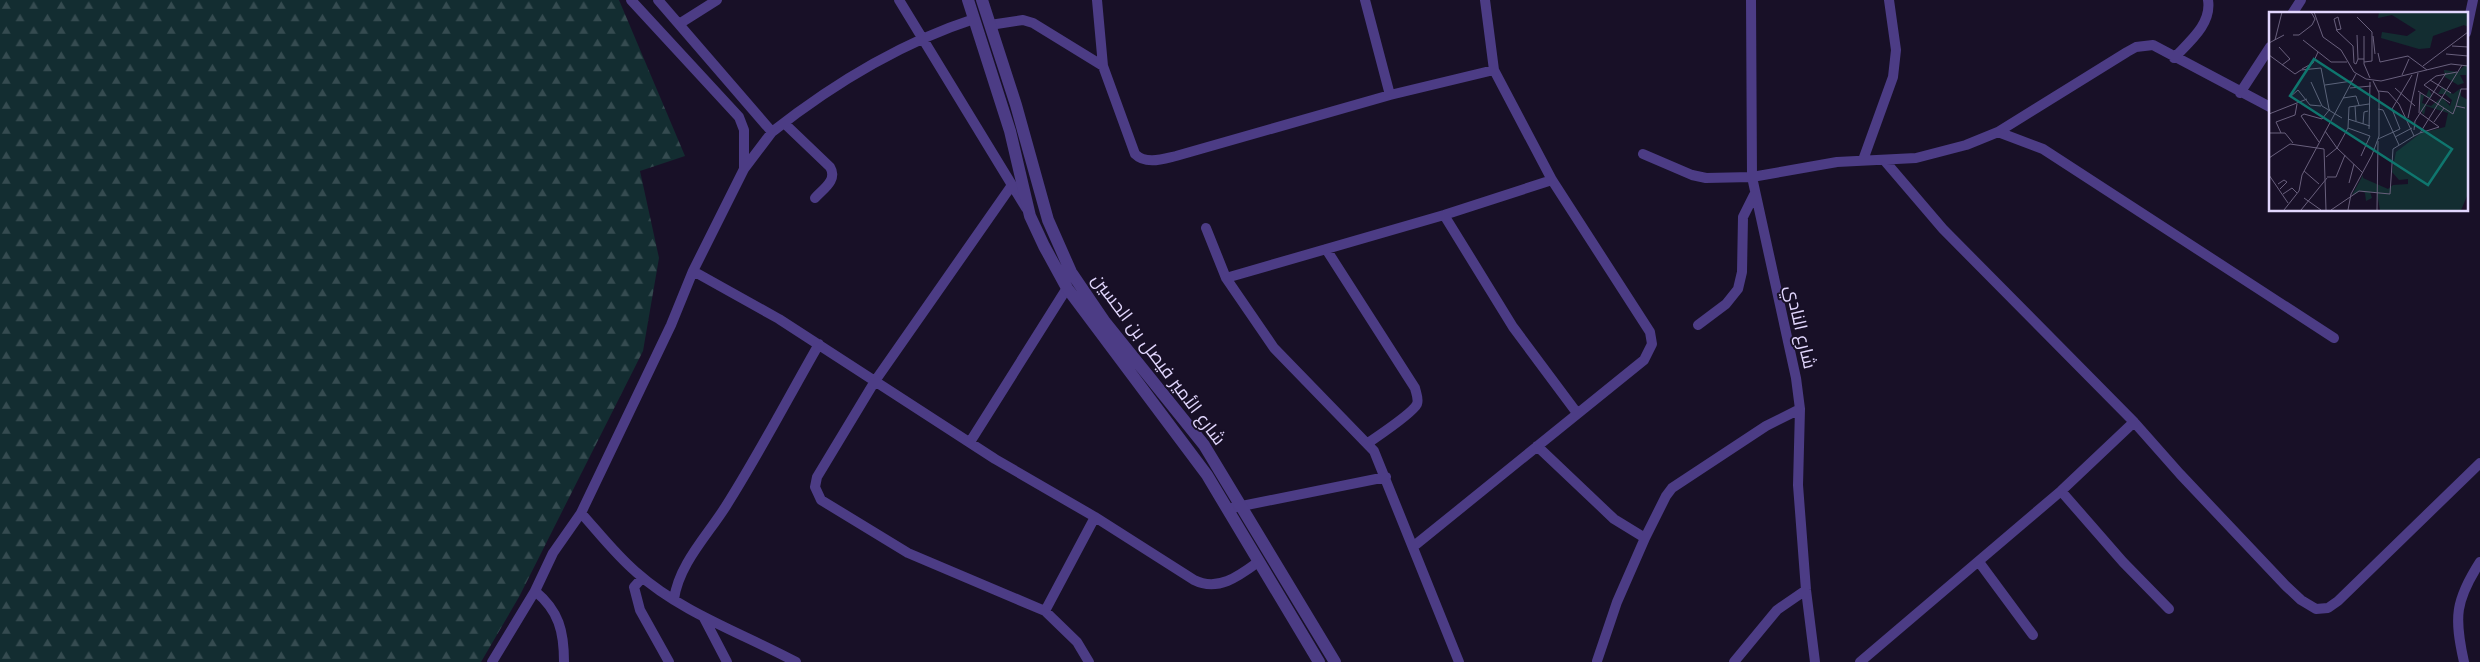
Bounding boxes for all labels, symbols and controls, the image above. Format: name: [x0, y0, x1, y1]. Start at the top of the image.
inset map: [2269, 12, 2468, 211]
street label: شارع الأمير فيصل بن الحسين: [1086, 269, 1231, 450]
street label: شارع النادي: [1777, 283, 1822, 372]

